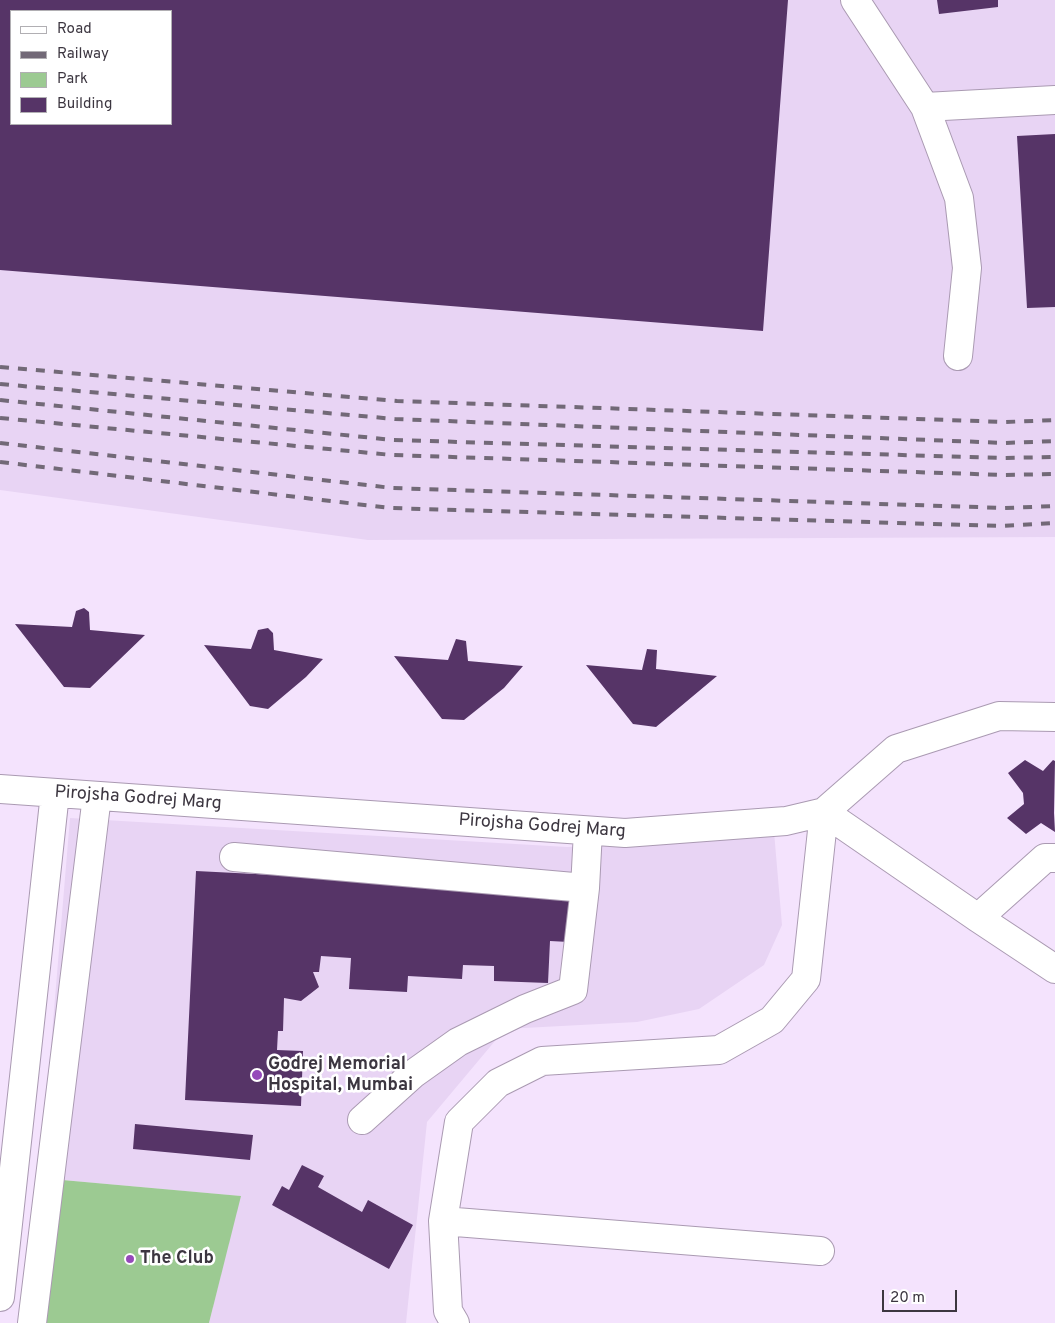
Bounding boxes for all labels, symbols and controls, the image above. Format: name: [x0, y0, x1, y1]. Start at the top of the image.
legend: [10, 10, 172, 125]
text: Road: [57, 20, 92, 39]
text: Railway: [57, 45, 109, 64]
text: Park: [57, 70, 88, 89]
text: Building: [57, 95, 112, 114]
street label: Pirojsha Godrej Marg: [54, 782, 222, 816]
street label: Pirojsha Godrej Marg: [458, 810, 626, 844]
place label: Godrej Memorial Hospital, Mumbai: [268, 1054, 413, 1096]
marker: Godrej Memorial Hospital, Mumbai: [250, 1068, 264, 1082]
place label: The Club: [140, 1248, 214, 1270]
marker: The Club: [124, 1253, 136, 1265]
scale bar: [885, 1280, 960, 1312]
text: 20 m: [890, 1289, 925, 1308]

